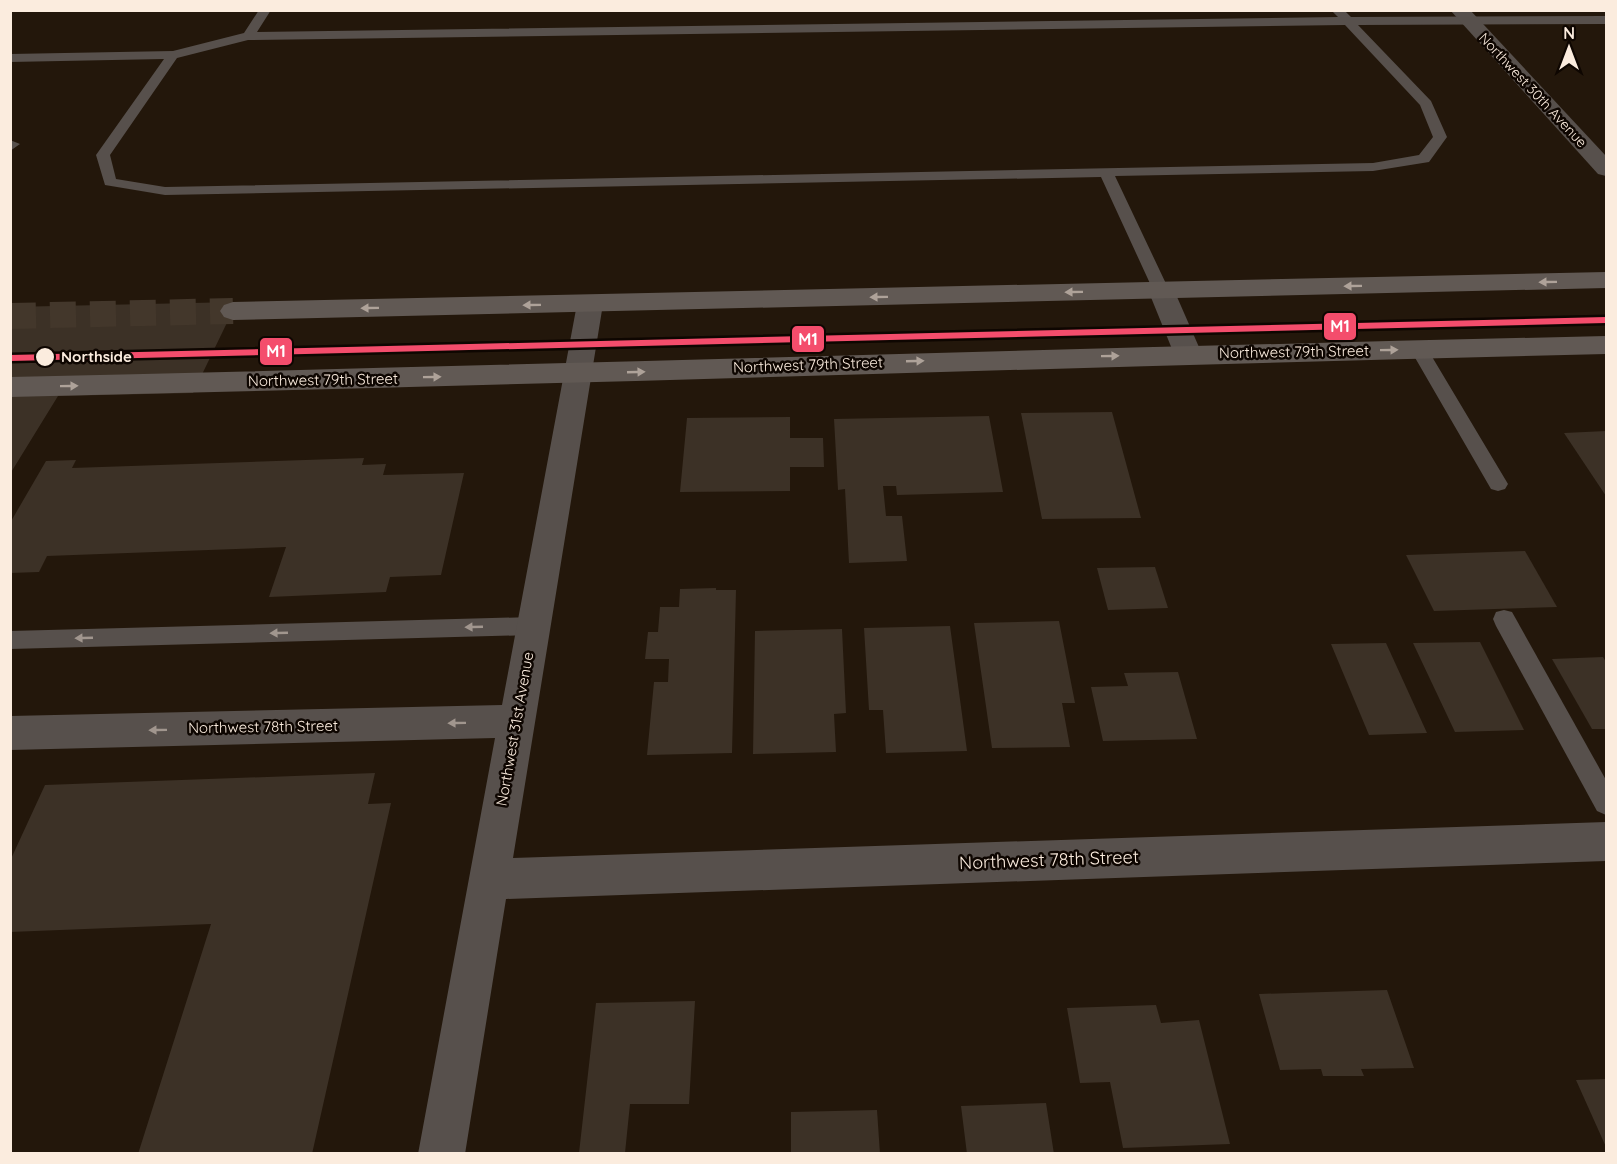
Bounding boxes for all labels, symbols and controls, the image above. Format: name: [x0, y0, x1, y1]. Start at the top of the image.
north arrow: [1539, 18, 1599, 78]
street label: Northwest 30th Avenue: [1476, 29, 1590, 151]
one-way arrow: [1539, 277, 1558, 286]
one-way arrow: [1344, 281, 1363, 291]
one-way arrow: [1065, 287, 1084, 297]
one-way arrow: [870, 292, 889, 301]
one-way arrow: [522, 300, 541, 310]
one-way arrow: [360, 304, 379, 313]
line badge: M1: [1323, 312, 1357, 341]
text: M1: [1330, 316, 1350, 336]
line badge: M1: [791, 325, 825, 353]
text: M1: [798, 329, 818, 349]
line badge: M1: [259, 337, 293, 366]
text: M1: [266, 341, 286, 361]
street label: Northwest 79th Street: [1219, 341, 1369, 362]
one-way arrow: [1379, 345, 1398, 355]
marker: Northside: [34, 346, 56, 368]
place label: Northside: [61, 347, 132, 366]
one-way arrow: [1101, 351, 1120, 361]
street label: Northwest 79th Street: [733, 352, 883, 377]
one-way arrow: [906, 356, 925, 365]
one-way arrow: [627, 367, 646, 376]
street label: Northwest 79th Street: [248, 369, 398, 390]
one-way arrow: [422, 372, 441, 382]
one-way arrow: [59, 381, 78, 390]
one-way arrow: [465, 622, 484, 632]
one-way arrow: [270, 628, 289, 637]
one-way arrow: [75, 633, 94, 643]
street label: Northwest 31st Avenue: [492, 650, 537, 808]
street label: Northwest 78th Street: [188, 716, 338, 737]
one-way arrow: [448, 718, 467, 728]
one-way arrow: [148, 725, 167, 735]
street label: Northwest 78th Street: [959, 845, 1139, 874]

